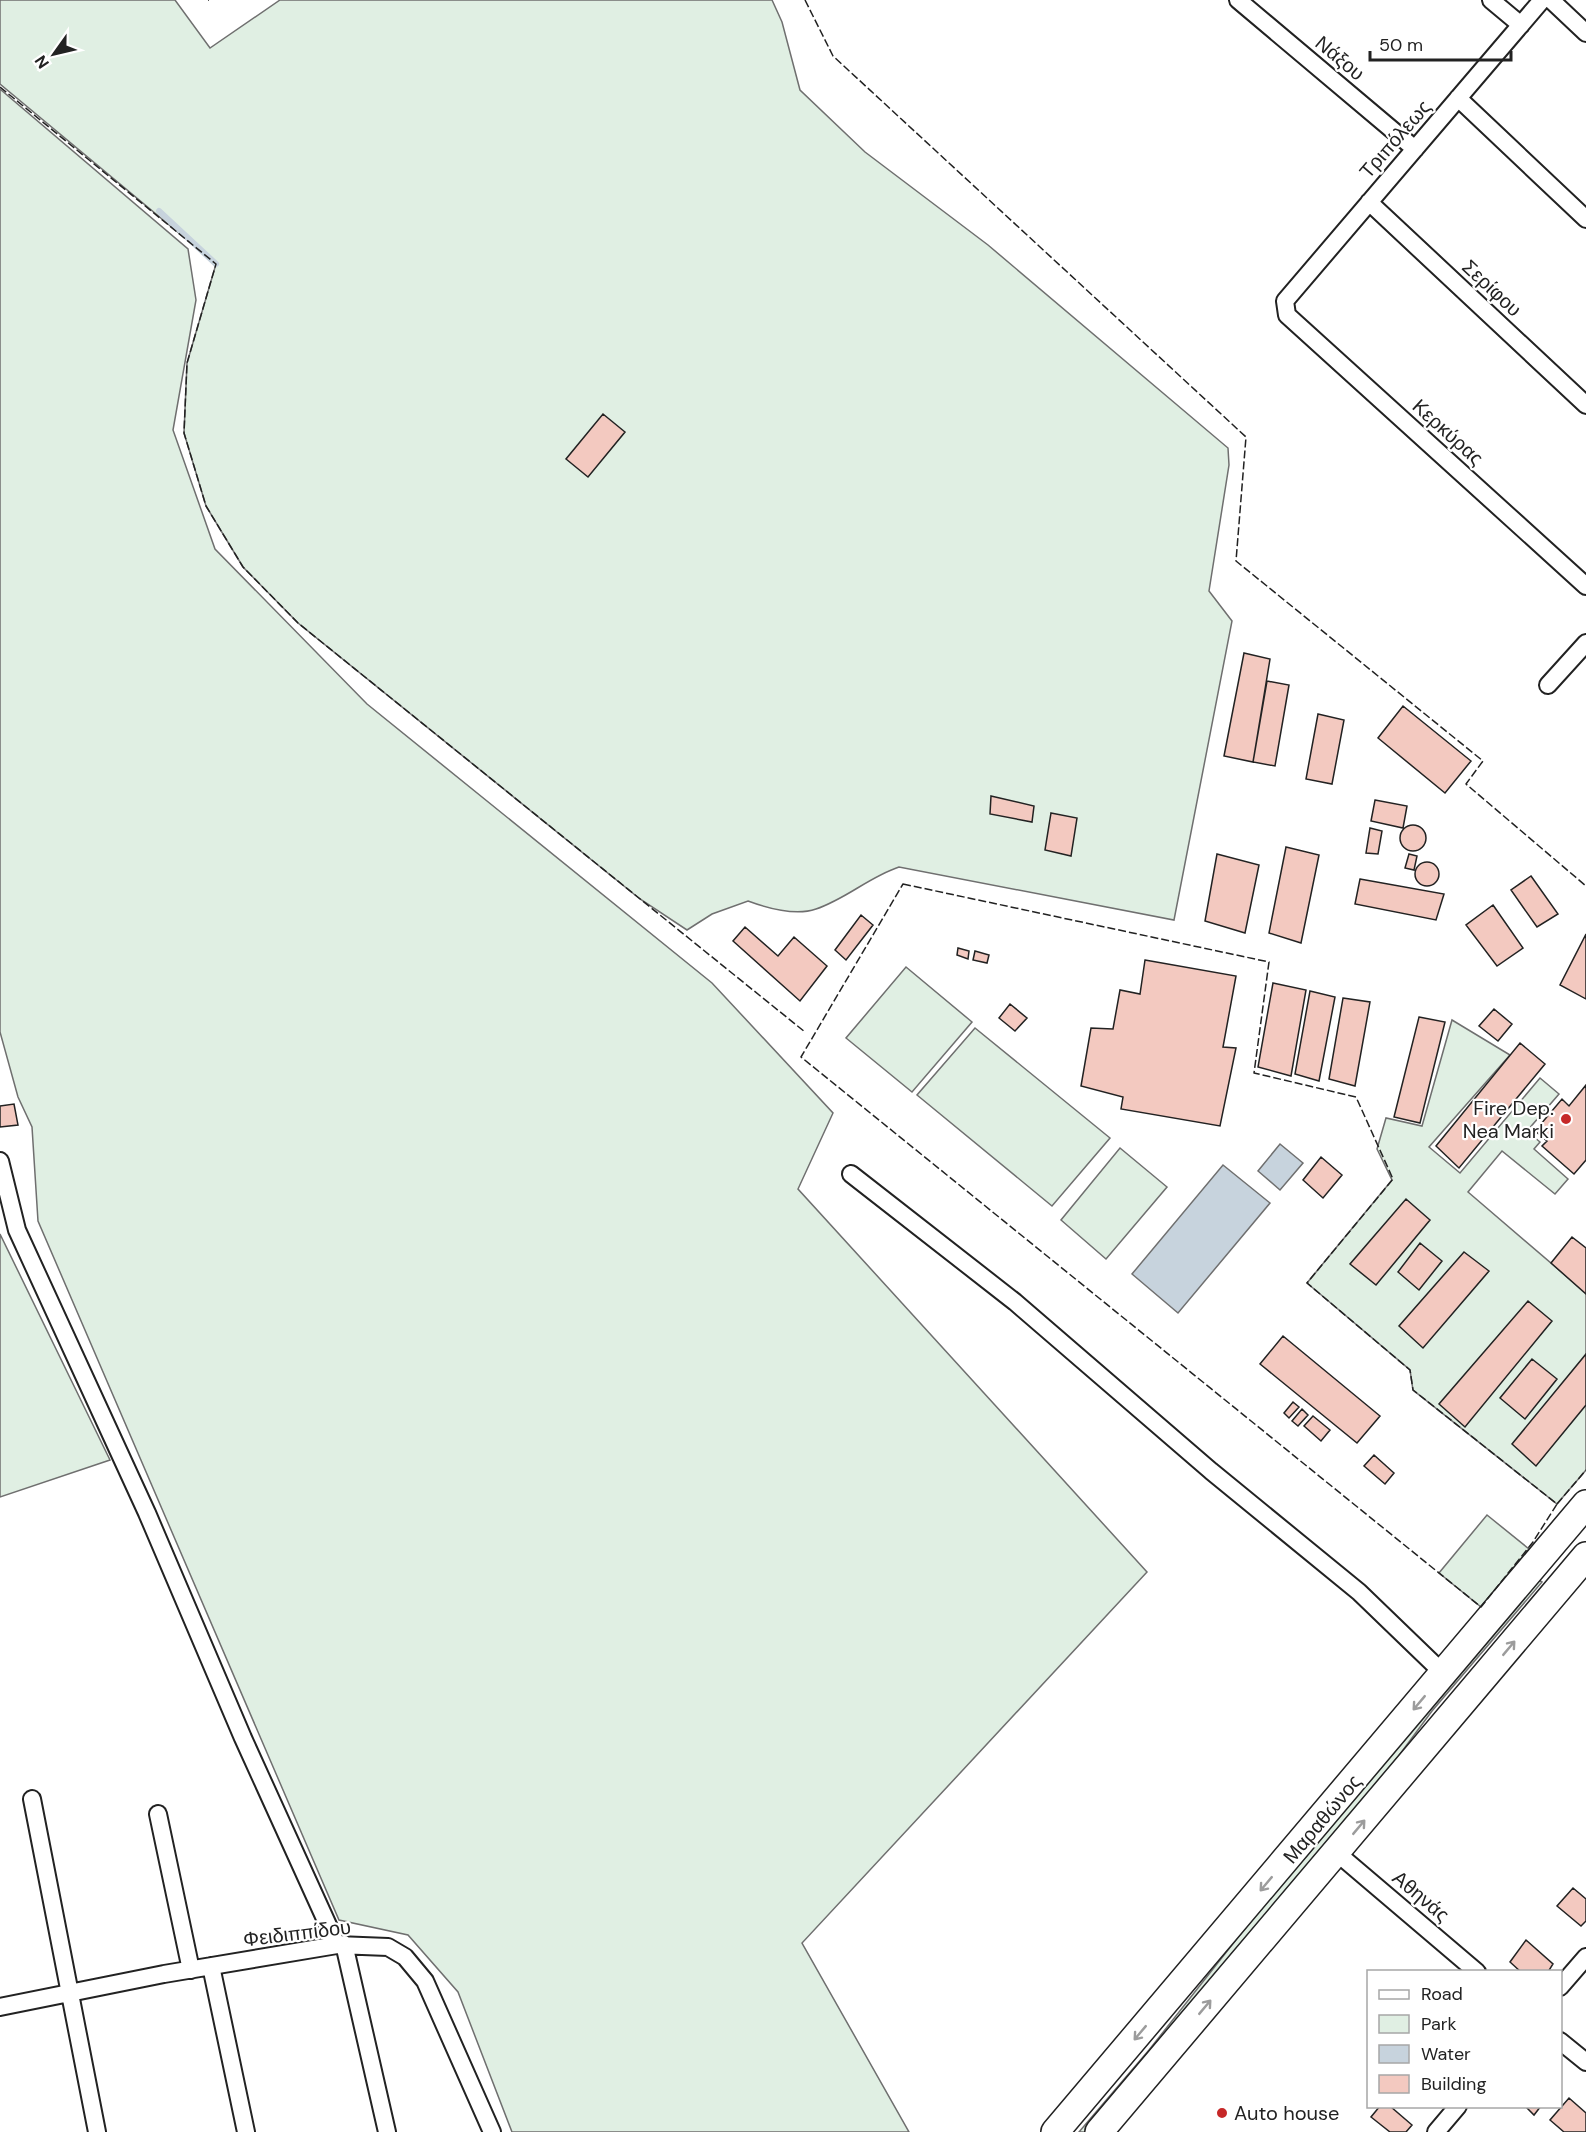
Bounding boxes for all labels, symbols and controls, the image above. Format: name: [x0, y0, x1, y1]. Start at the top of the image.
north arrow: [24, 24, 84, 84]
scale bar: [1370, 24, 1511, 62]
street label: Νάξου: [1310, 30, 1370, 86]
text: 50 m: [1379, 33, 1423, 57]
text: N: [30, 51, 54, 73]
street label: Τριπόλεως: [1354, 94, 1436, 184]
street label: Σερίφου: [1457, 254, 1527, 322]
street label: Κερκύρας: [1407, 393, 1489, 471]
place label: Fire Dep. Nea Marki: [1463, 1095, 1554, 1144]
marker: Fire Dep. Nea Marki: [1559, 1112, 1573, 1126]
one-way arrow: [1502, 1641, 1516, 1656]
one-way arrow: [1412, 1695, 1426, 1710]
street label: Μαραθώνος: [1277, 1769, 1367, 1869]
one-way arrow: [1352, 1820, 1366, 1835]
street label: Αθηνάς: [1387, 1865, 1455, 1928]
one-way arrow: [1259, 1876, 1273, 1891]
street label: Φειδιππίδου: [242, 1913, 352, 1953]
legend: [1367, 1970, 1562, 2108]
text: Road: [1421, 1982, 1463, 2006]
one-way arrow: [1199, 1999, 1212, 2015]
text: Park: [1421, 2012, 1457, 2036]
one-way arrow: [1133, 2025, 1146, 2041]
text: Water: [1421, 2042, 1471, 2066]
text: Building: [1421, 2072, 1486, 2096]
place label: Auto house: [1234, 2100, 1339, 2126]
marker: Auto house: [1215, 2106, 1229, 2120]

